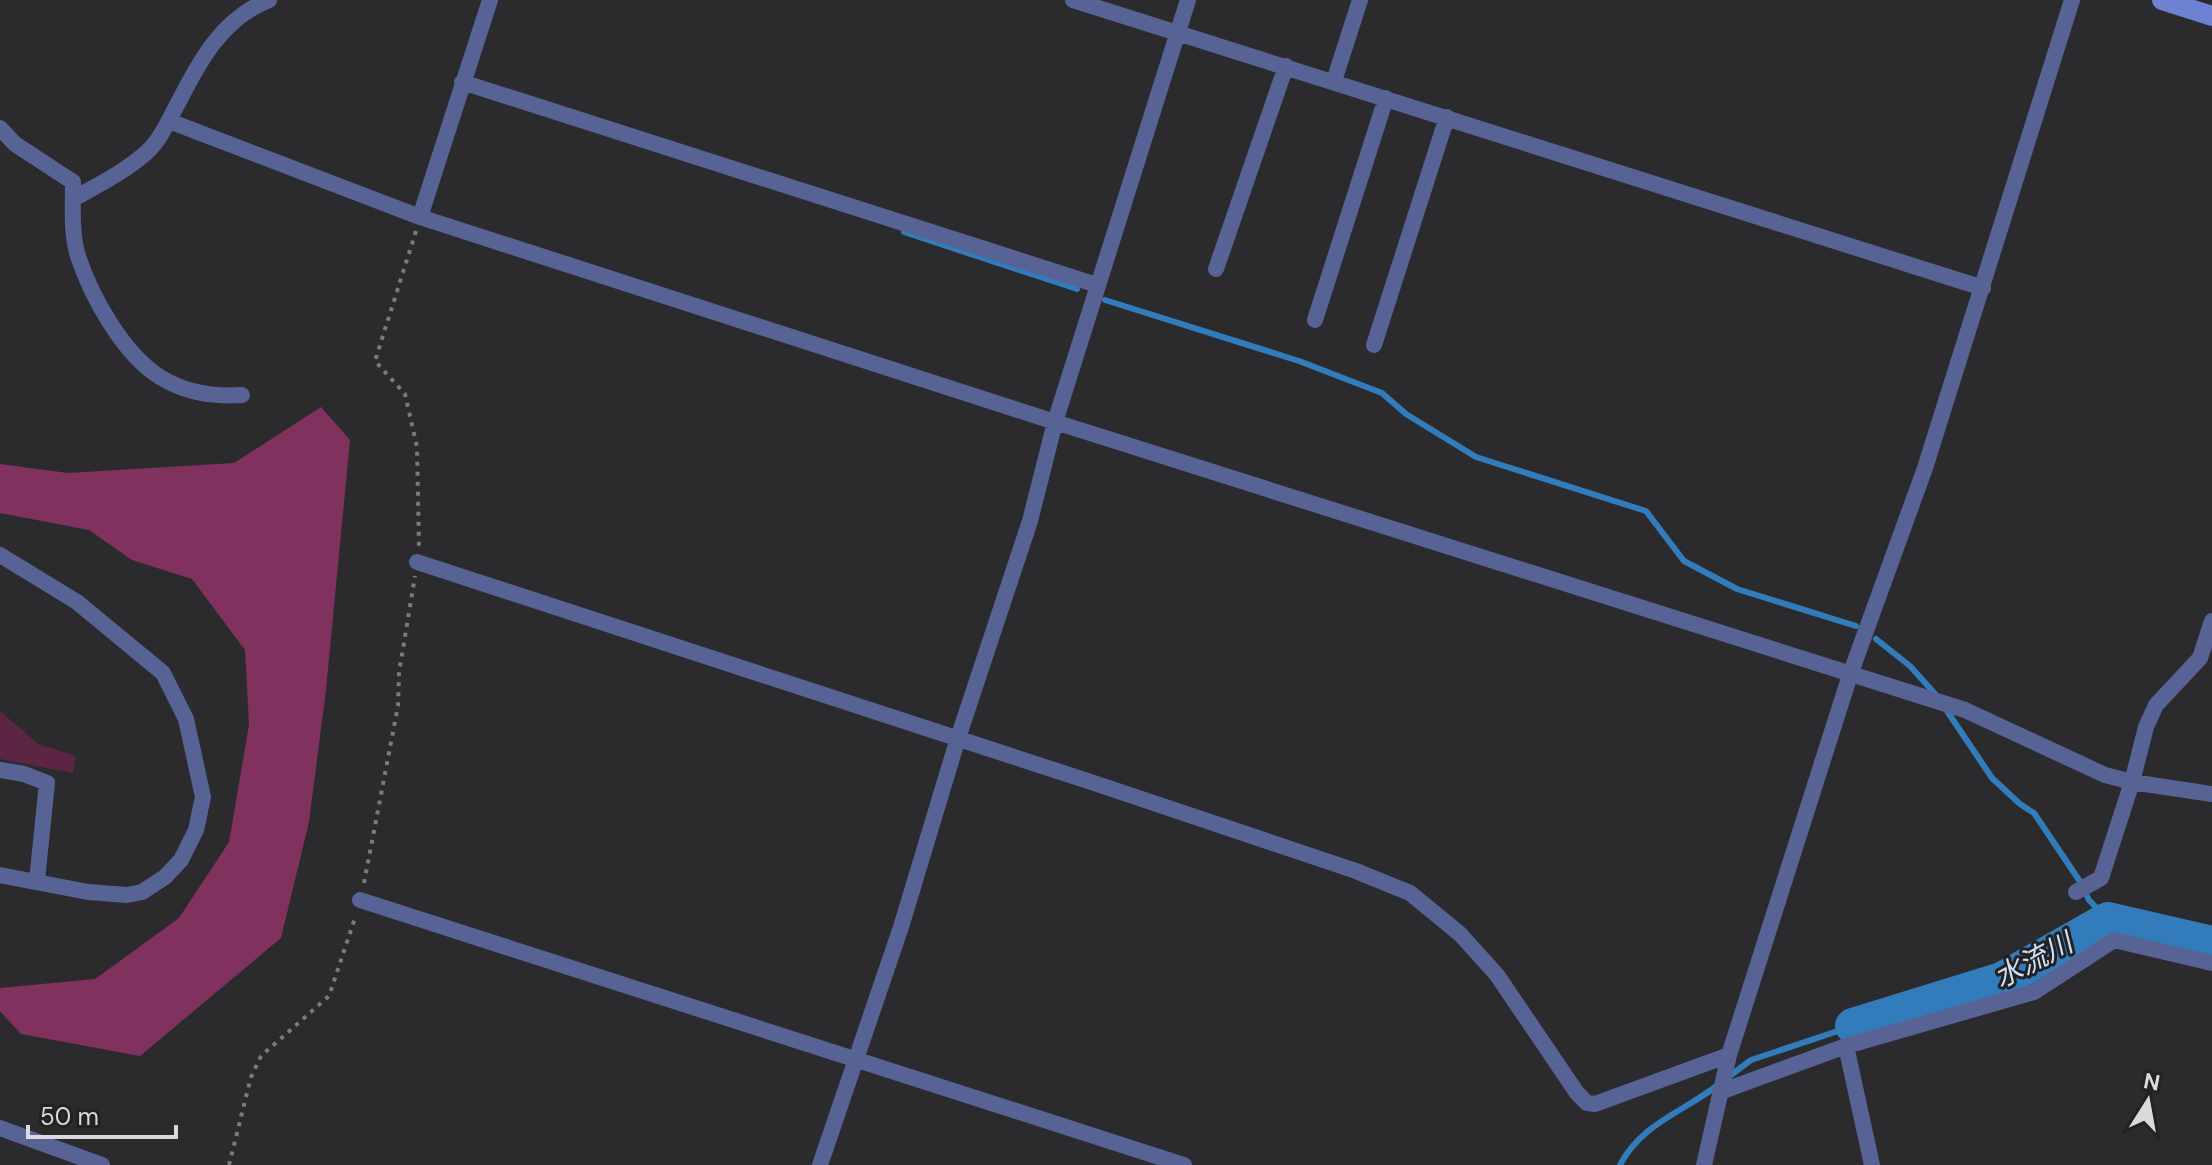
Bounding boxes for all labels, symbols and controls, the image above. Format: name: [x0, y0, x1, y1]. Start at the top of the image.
water label: 水流川: [1987, 923, 2082, 996]
north arrow: [2108, 1061, 2188, 1141]
text: N: [2141, 1066, 2162, 1098]
scale bar: [28, 1089, 176, 1139]
text: 50 m: [40, 1101, 99, 1132]

